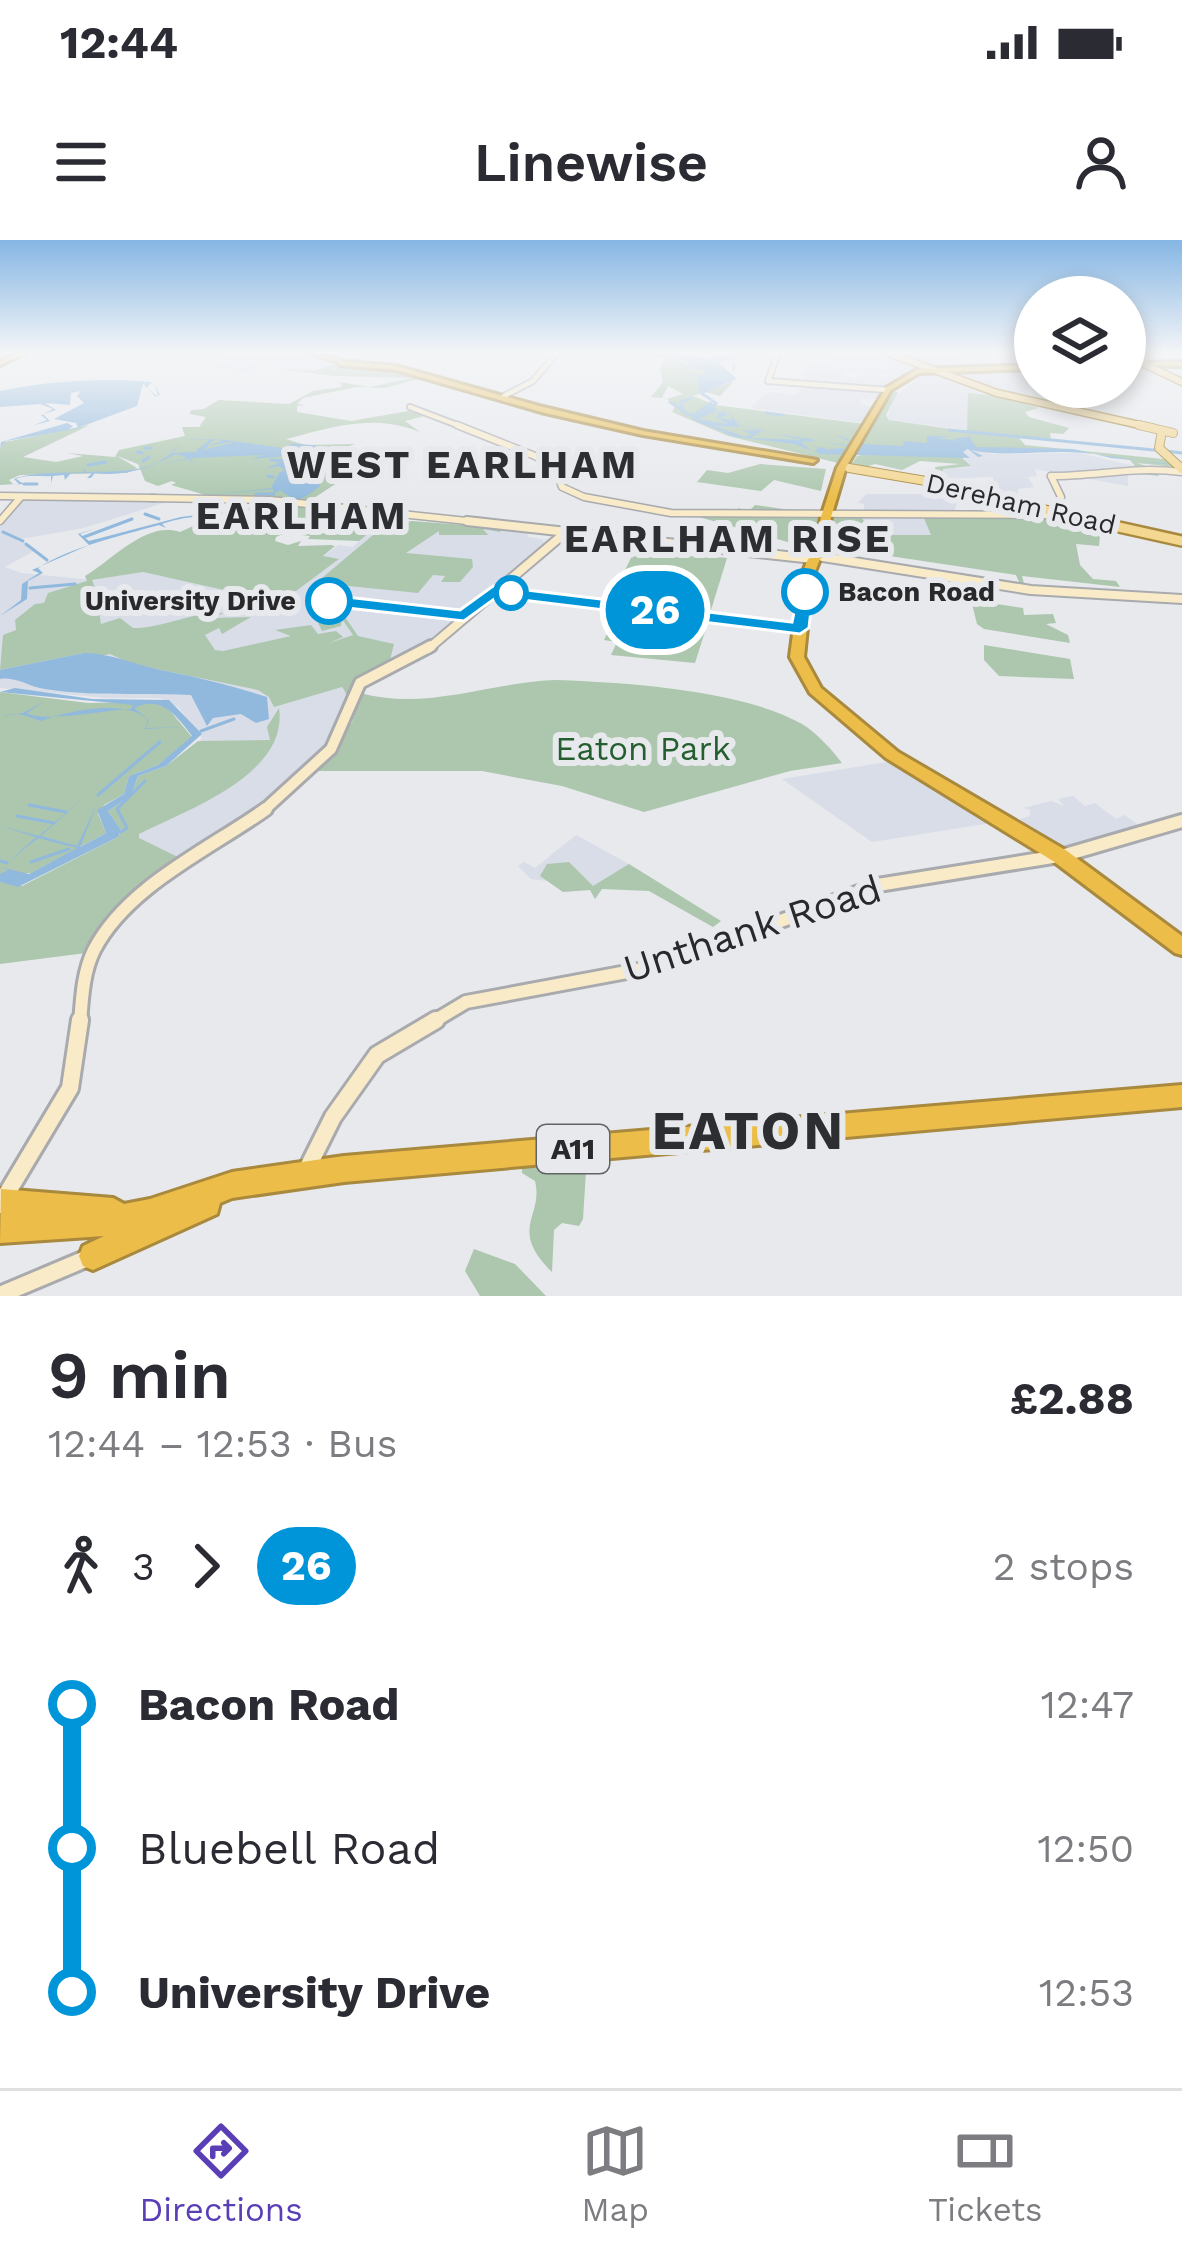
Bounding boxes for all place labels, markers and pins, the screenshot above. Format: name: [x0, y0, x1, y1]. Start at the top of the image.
marker: Bacon Road: [783, 570, 827, 614]
place label: Bacon Road: [838, 576, 995, 608]
unlabelled marker: [495, 577, 527, 609]
marker: University Drive: [307, 579, 351, 623]
place label: University Drive: [85, 585, 296, 617]

